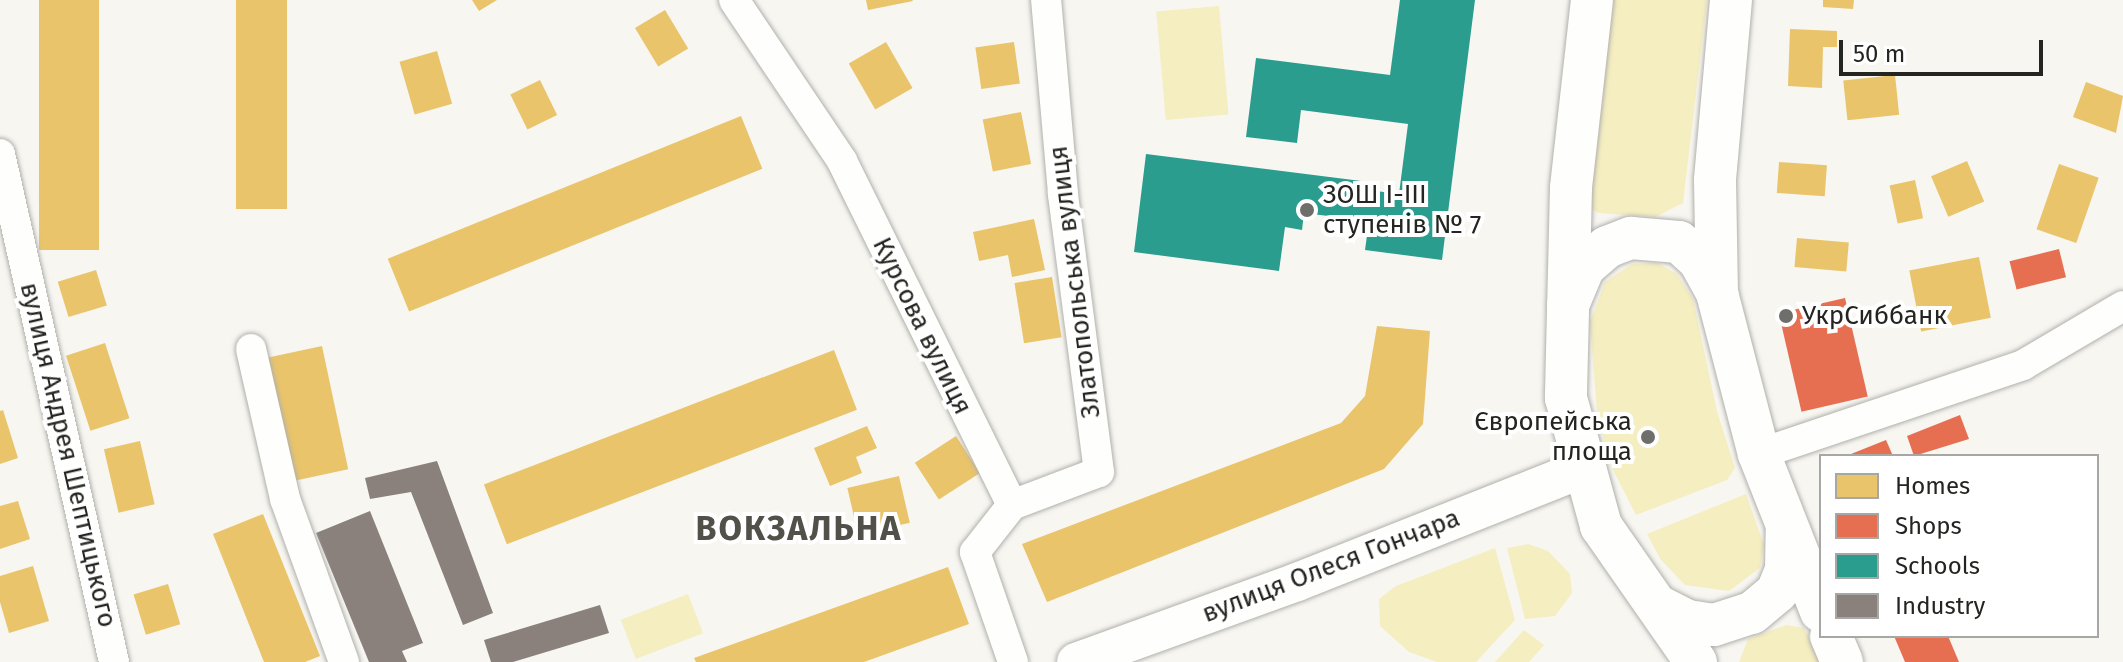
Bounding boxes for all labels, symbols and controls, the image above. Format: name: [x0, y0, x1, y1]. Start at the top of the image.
scale bar: [1843, 24, 2047, 74]
text: 50 m: [1853, 40, 1905, 68]
street label: Златопольська вулиця: [1043, 144, 1107, 420]
place label: ЗОШ І-ІІІ ступенів № 7: [1323, 179, 1481, 240]
marker: ЗОШ І-ІІІ ступенів № 7: [1298, 201, 1316, 219]
street label: Курсова вулиця: [866, 233, 978, 419]
street label: вулиця Андрея Шептицького: [13, 280, 123, 630]
place label: УкрСиббанк: [1802, 300, 1947, 332]
marker: УкрСиббанк: [1777, 307, 1795, 325]
place label: Європейська площа: [1474, 406, 1632, 468]
marker: Європейська площа: [1639, 428, 1657, 446]
legend: [1819, 454, 2099, 638]
text: Homes: [1895, 472, 1970, 500]
street label: вулиця Олеся Гончара: [1198, 502, 1464, 630]
district label: ВОКЗАЛЬНА: [696, 509, 902, 549]
text: Shops: [1895, 512, 1962, 540]
text: Schools: [1895, 552, 1980, 580]
text: Industry: [1895, 592, 1985, 620]

